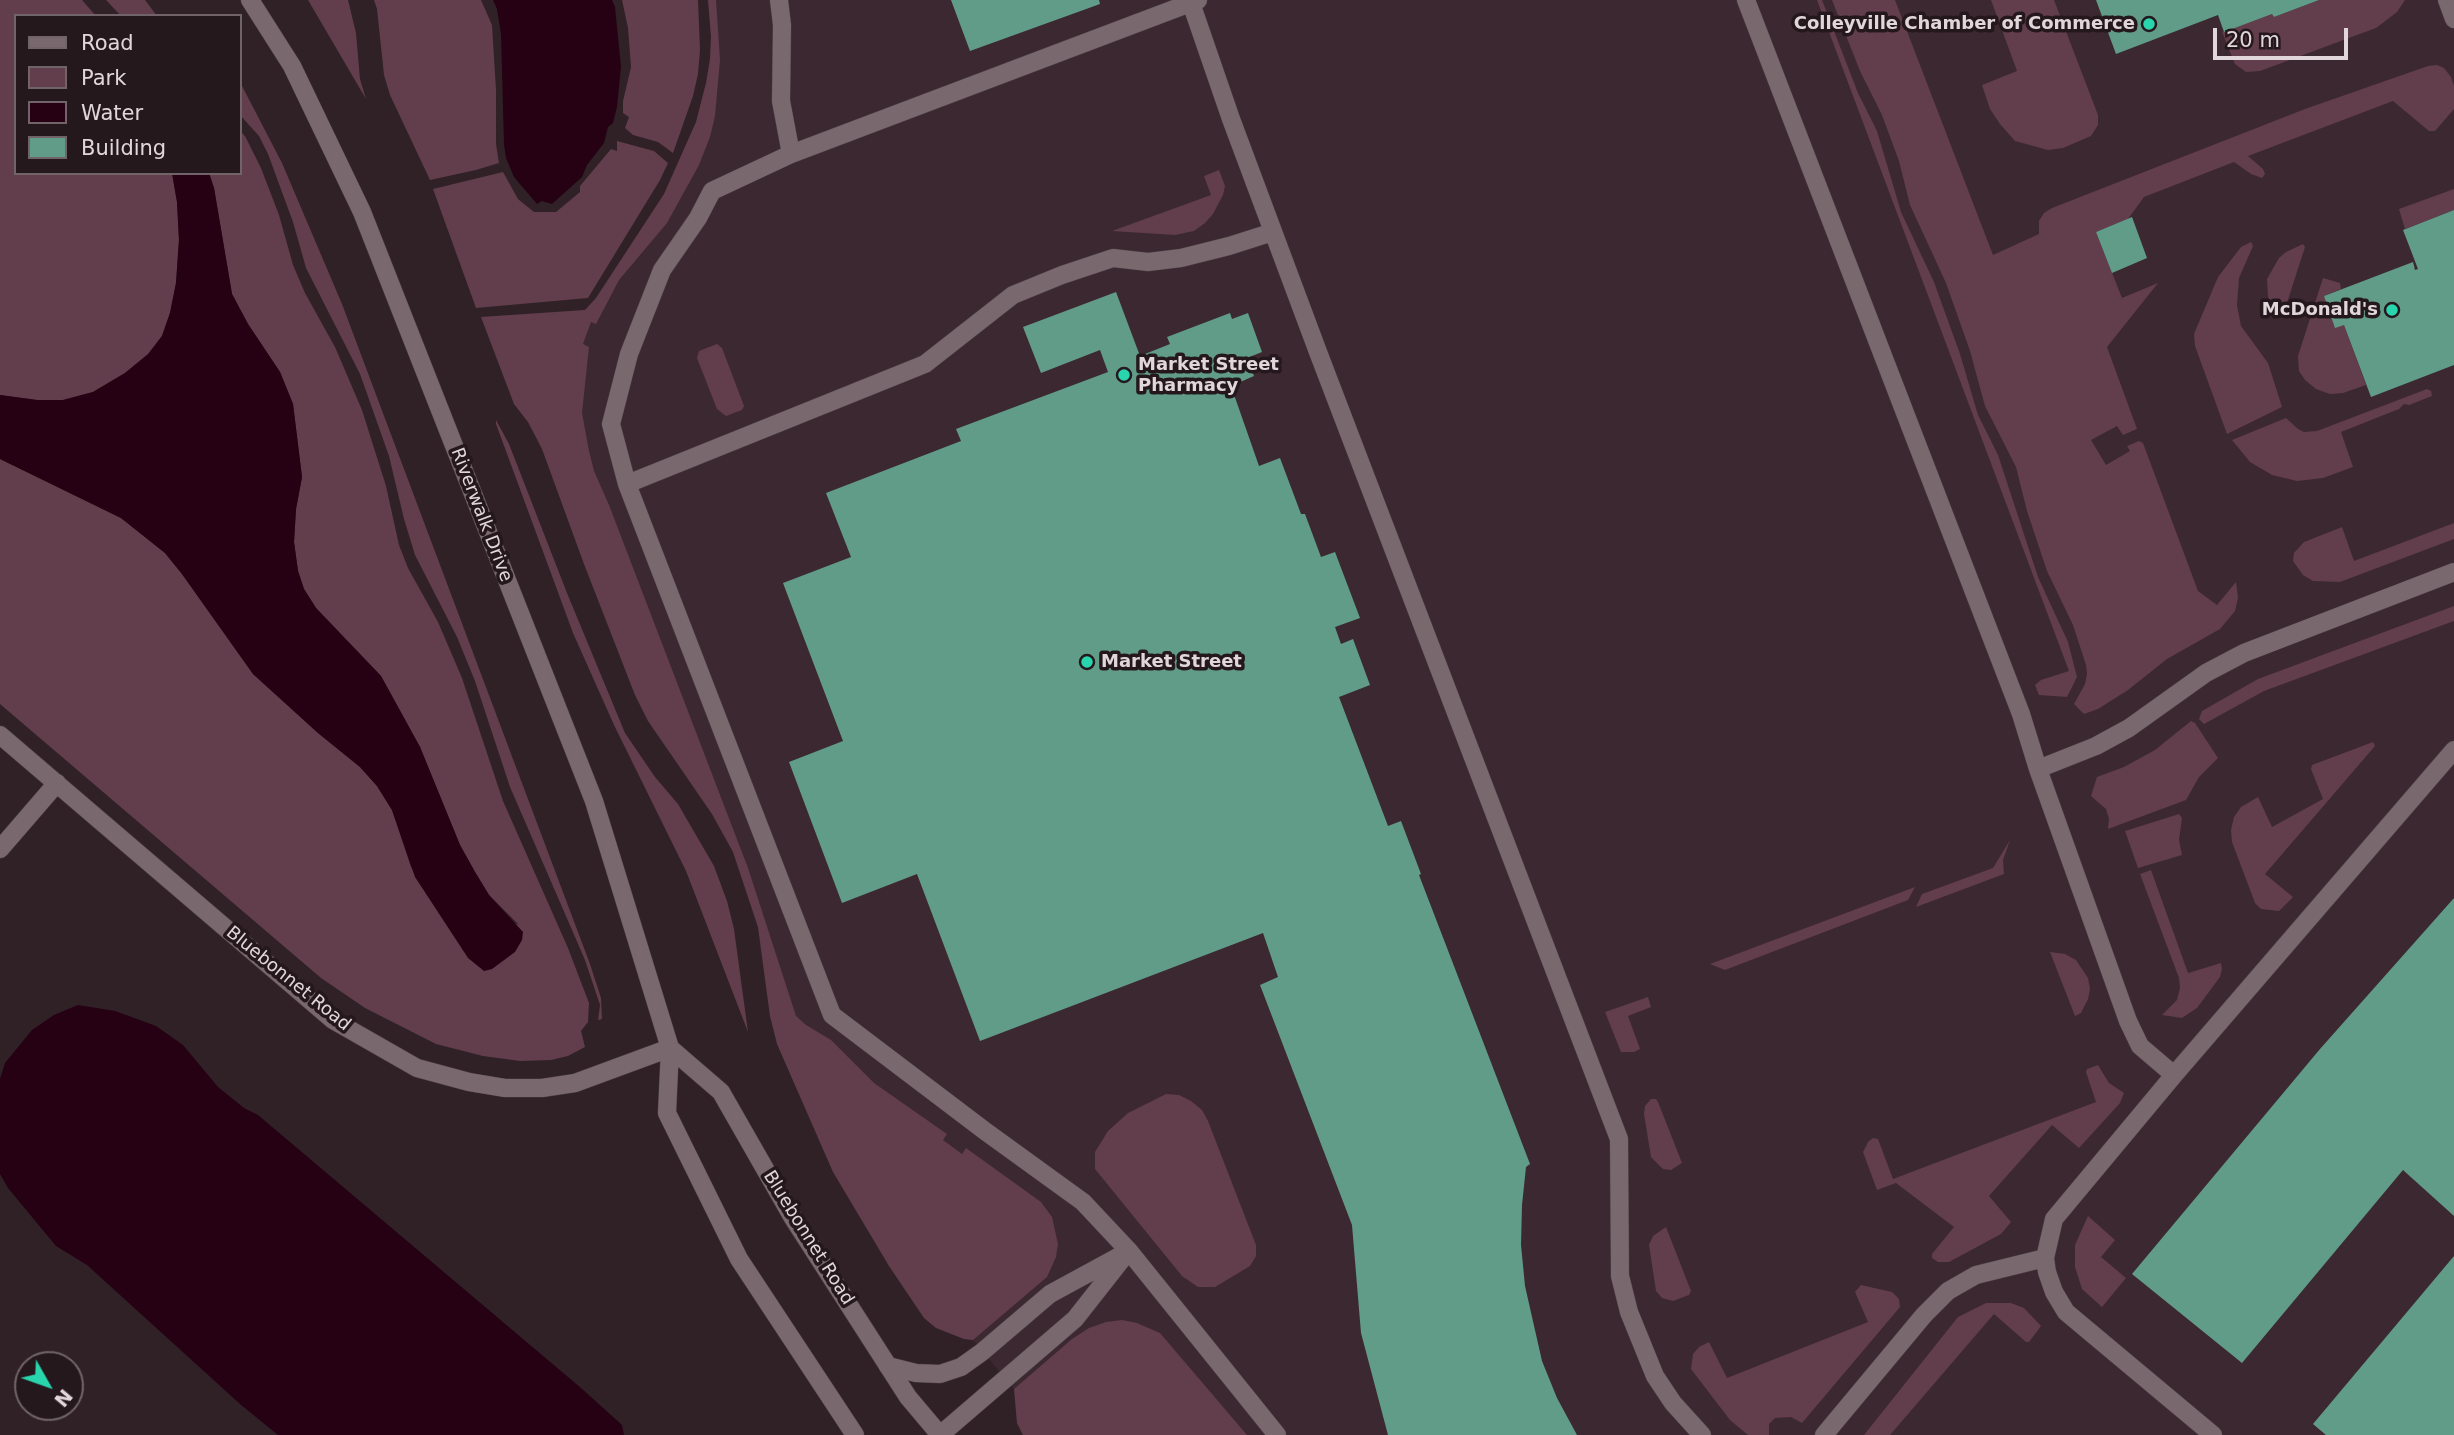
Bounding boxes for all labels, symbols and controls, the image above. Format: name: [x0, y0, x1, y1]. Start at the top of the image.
place label: Colleyville Chamber of Commerce: [1794, 13, 2135, 35]
legend: [14, 14, 242, 175]
scale bar: [2216, 14, 2351, 58]
marker: Colleyville Chamber of Commerce: [2141, 16, 2157, 32]
text: 20 m: [2226, 28, 2280, 52]
text: Road: [81, 31, 134, 55]
text: Park: [81, 66, 126, 90]
text: Water: [81, 101, 143, 125]
text: Building: [81, 136, 166, 160]
place label: McDonald's: [2262, 299, 2378, 321]
marker: McDonald's: [2384, 302, 2400, 318]
place label: Market Street Pharmacy: [1138, 354, 1279, 396]
marker: Market Street Pharmacy: [1116, 367, 1132, 383]
street label: Riverwalk Drive: [446, 445, 516, 585]
place label: Market Street: [1101, 651, 1242, 673]
marker: Market Street: [1079, 654, 1095, 670]
street label: Bluebonnet Road: [221, 922, 355, 1036]
street label: Bluebonnet Road: [758, 1167, 858, 1309]
north arrow: [14, 1351, 84, 1421]
text: N: [50, 1385, 77, 1411]

